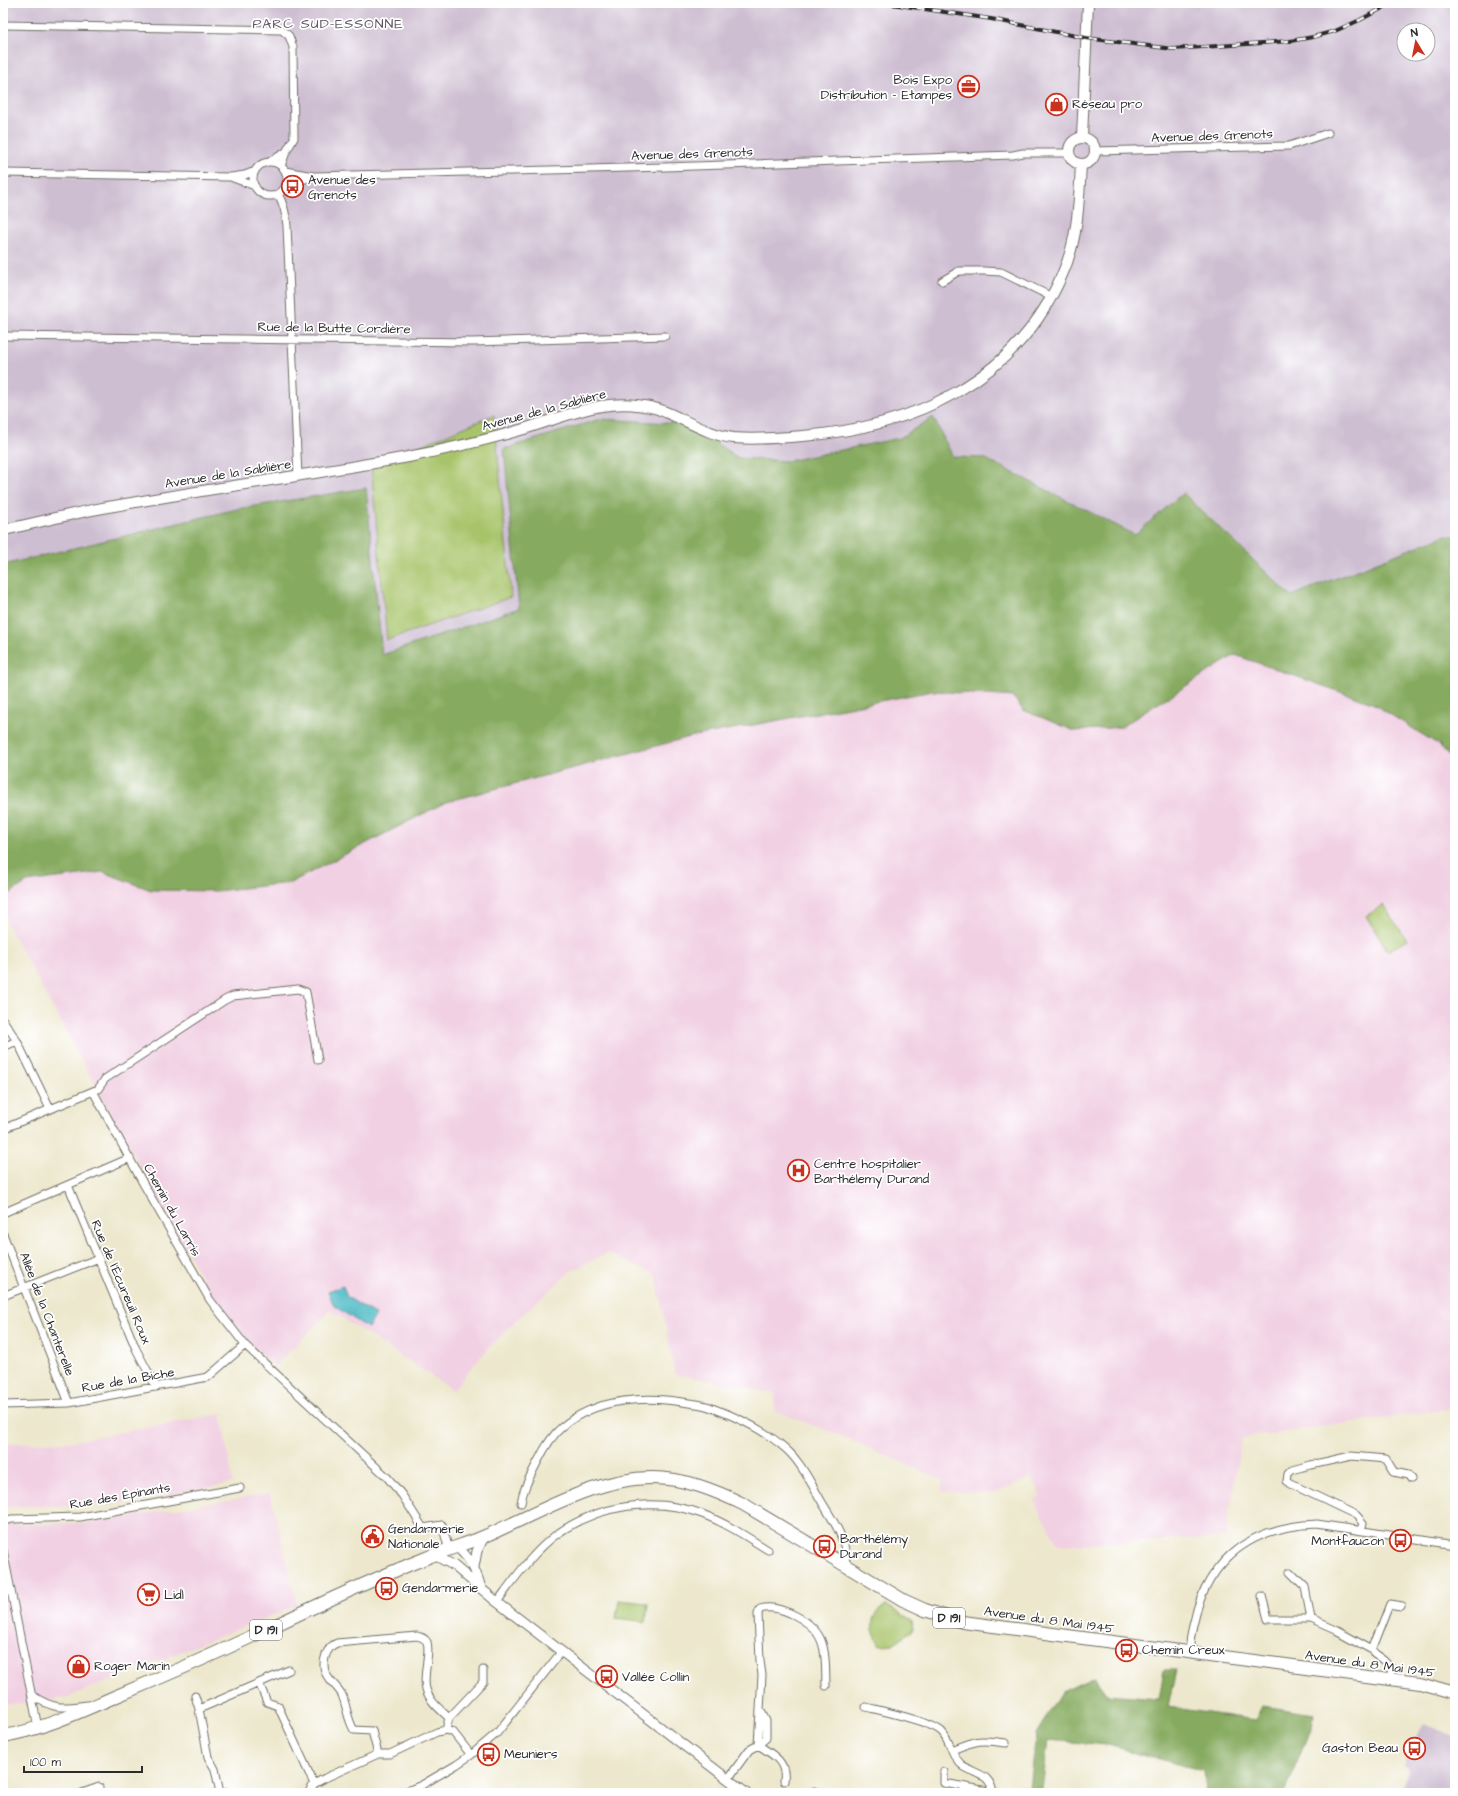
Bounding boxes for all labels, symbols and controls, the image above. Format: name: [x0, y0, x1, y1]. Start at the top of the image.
district label: PARC SUD-ESSONNE: [252, 14, 404, 34]
north arrow: [1396, 22, 1436, 62]
text: N: [1410, 25, 1419, 41]
place label: Bois Expo Distribution - Etampes: [821, 71, 953, 104]
office icon: Bois Expo Distribution - Etampes: [955, 74, 981, 100]
shop icon: Réseau pro: [1043, 91, 1069, 117]
place label: Réseau pro: [1072, 95, 1143, 113]
street label: Avenue des Grenots: [1151, 125, 1274, 147]
street label: Avenue des Grenots: [631, 143, 754, 165]
place label: Avenue des Grenots: [308, 171, 376, 204]
bus stop icon: Avenue des Grenots: [279, 174, 305, 200]
street label: Rue de la Butte Cordière: [257, 318, 411, 338]
street label: Avenue de la Sablière: [480, 385, 608, 435]
street label: Avenue de la Sablière: [164, 455, 292, 493]
place label: Centre hospitalier Barthélemy Durand: [814, 1155, 930, 1189]
hospital icon: Centre hospitalier Barthélemy Durand: [786, 1158, 812, 1184]
street label: Chemin du Larris: [139, 1160, 205, 1260]
street label: Rue de l'Écureuil Roux: [87, 1217, 156, 1348]
street label: Allée de la Chanterelle: [15, 1250, 79, 1378]
street label: Rue de la Biche: [80, 1363, 176, 1397]
street label: Rue des Épinants: [68, 1478, 172, 1514]
place label: Gendarmerie Nationale: [388, 1520, 464, 1553]
public building icon: Gendarmerie Nationale: [360, 1523, 386, 1549]
bus stop icon: Montfaucon: [1387, 1528, 1413, 1554]
place label: Barthélémy Durand: [840, 1530, 908, 1563]
place label: Montfaucon: [1311, 1532, 1384, 1550]
bus stop icon: Barthélémy Durand: [811, 1533, 837, 1559]
bus stop icon: Gendarmerie: [374, 1575, 400, 1601]
place label: Gendarmerie: [402, 1579, 478, 1597]
supermarket icon: Lidl: [135, 1582, 161, 1608]
place label: Lidl: [164, 1586, 184, 1604]
street label: Avenue du 8 Mai 1945: [983, 1602, 1115, 1638]
road number: D 191: [933, 1608, 965, 1628]
road number: D 191: [250, 1620, 282, 1640]
bus stop icon: Chemin Creux: [1114, 1637, 1140, 1663]
place label: Chemin Creux: [1142, 1641, 1225, 1659]
street label: Avenue du 8 Mai 1945: [1304, 1646, 1436, 1682]
shop icon: Roger Marin: [65, 1653, 91, 1679]
place label: Roger Marin: [94, 1657, 170, 1676]
bus stop icon: Vallée Collin: [594, 1664, 620, 1690]
place label: Vallée Collin: [622, 1668, 690, 1686]
bus stop icon: Gaston Beau: [1401, 1735, 1427, 1761]
place label: Gaston Beau: [1322, 1739, 1398, 1757]
bus stop icon: Meuniers: [475, 1741, 501, 1767]
place label: Meuniers: [504, 1745, 558, 1763]
scale bar: [24, 1748, 142, 1774]
text: 100 m: [30, 1754, 61, 1771]

